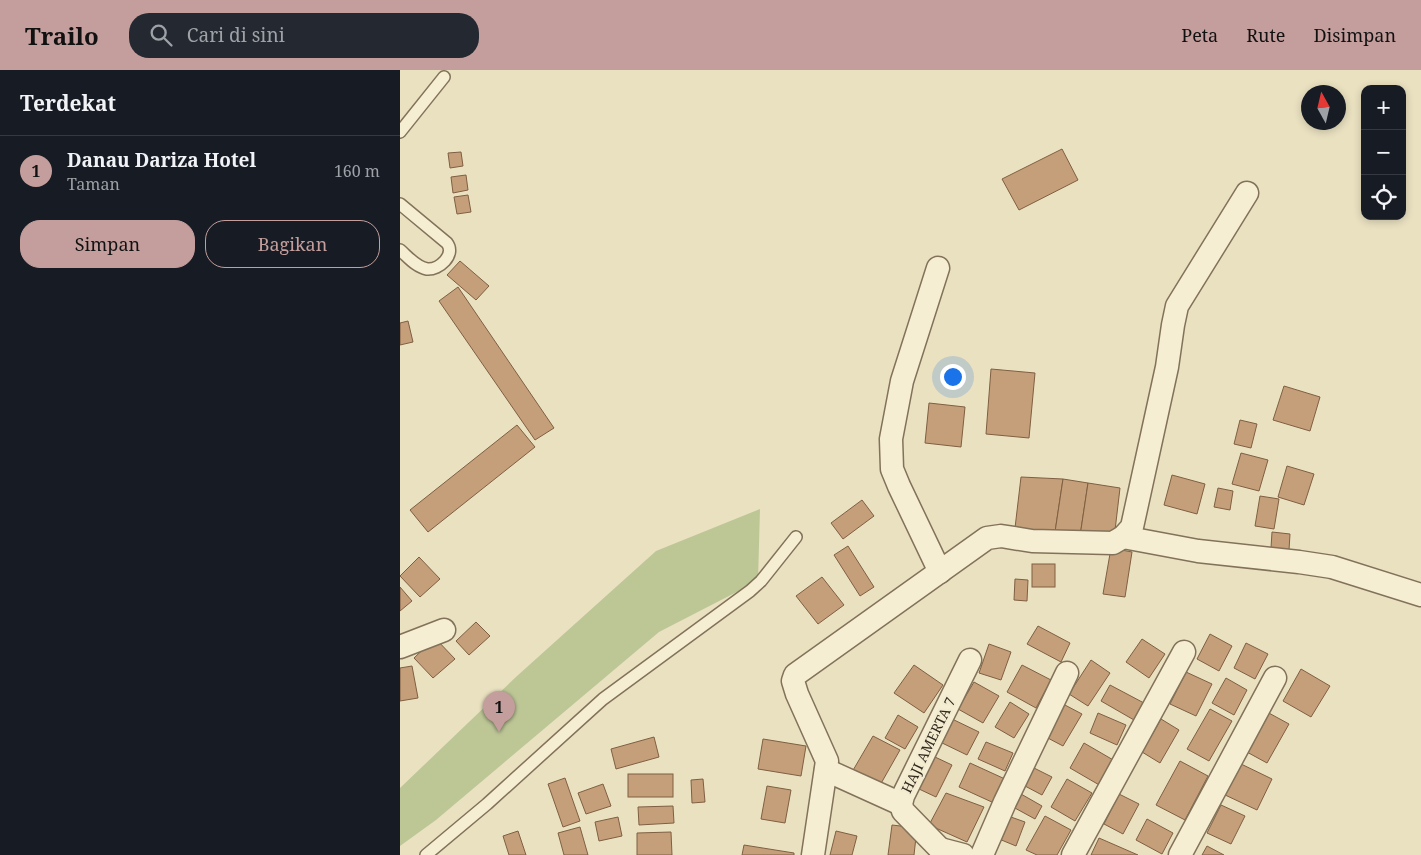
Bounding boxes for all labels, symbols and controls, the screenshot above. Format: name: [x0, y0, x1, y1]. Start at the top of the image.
search box: [129, 13, 479, 58]
text: Trailo: [25, 19, 99, 52]
icon: search: [147, 21, 175, 49]
text: Cari di sini: [187, 22, 285, 48]
text: Peta: [1181, 23, 1218, 47]
text: Rute: [1246, 23, 1285, 47]
text: Disimpan: [1313, 23, 1396, 47]
north arrow: [1301, 85, 1346, 130]
map controls: [1361, 85, 1406, 220]
button: +: [1361, 85, 1406, 130]
text: Terdekat: [20, 89, 116, 117]
button: −: [1361, 130, 1406, 175]
text: Danau Dariza Hotel: [67, 147, 256, 173]
text: 1: [31, 160, 41, 182]
text: 160 m: [334, 160, 380, 182]
text: Taman: [67, 173, 120, 195]
button: locate: [1361, 175, 1406, 220]
button: Simpan: [20, 220, 195, 268]
button: Bagikan: [205, 220, 380, 268]
your location: [940, 364, 966, 390]
pin: 1: [483, 691, 515, 732]
street label: HAJI AMERTA 7: [897, 694, 960, 796]

